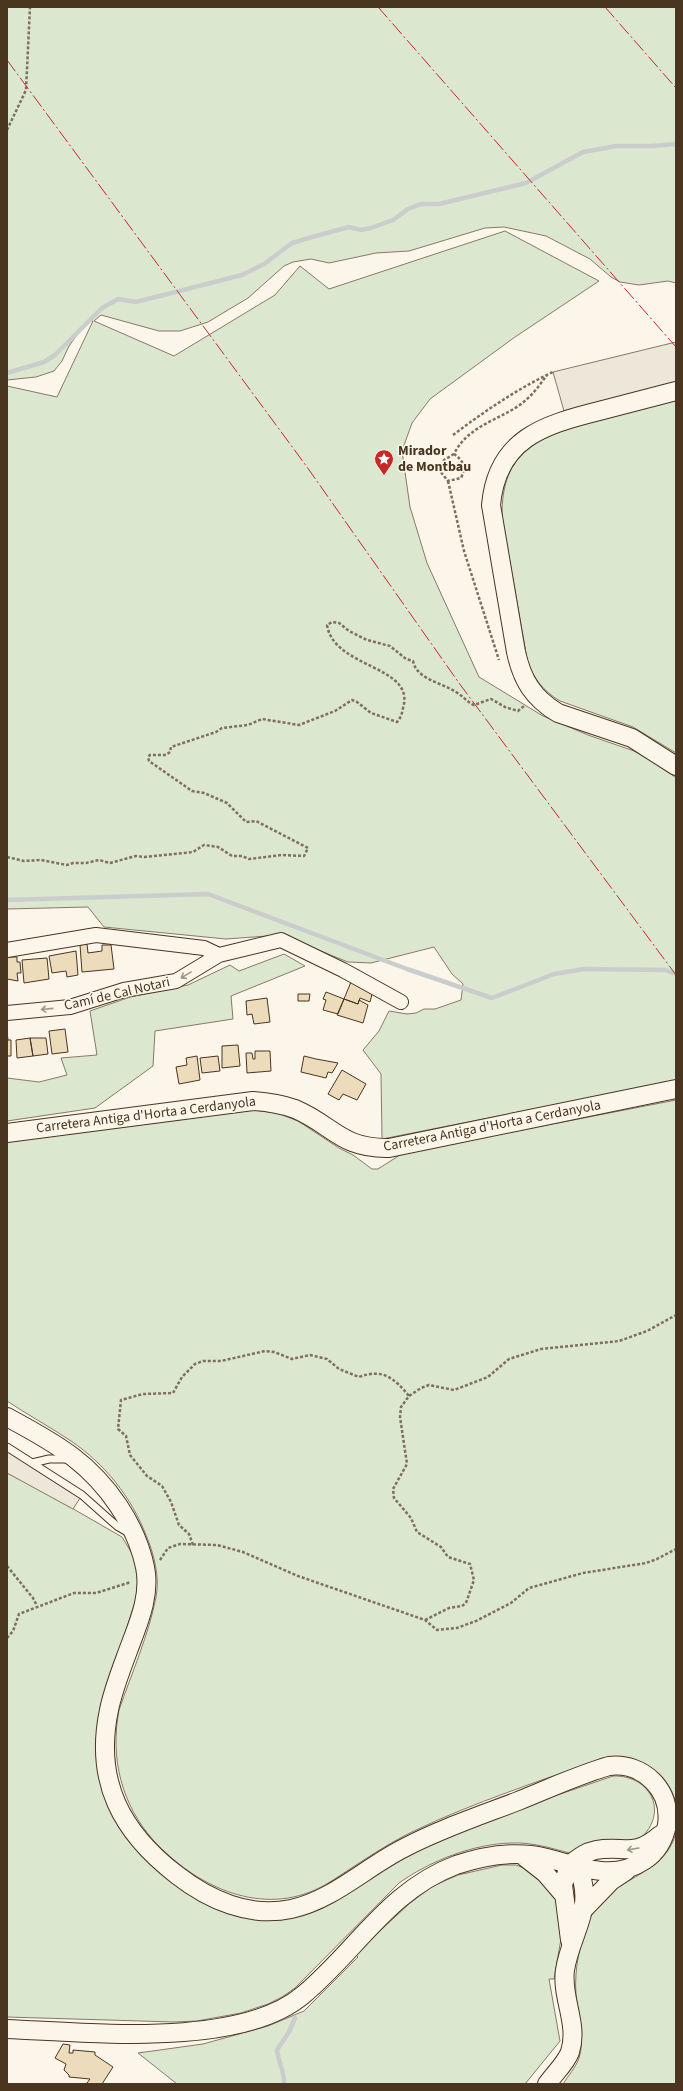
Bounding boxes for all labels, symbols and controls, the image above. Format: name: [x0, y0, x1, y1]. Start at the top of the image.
place label: Mirador de Montbau: [398, 441, 471, 477]
place icon: Mirador de Montbau: [373, 448, 395, 476]
one-way arrow: [181, 971, 192, 979]
street label: Camí de Cal Notari: [62, 972, 172, 1016]
one-way arrow: [41, 1005, 54, 1012]
street label: Carretera Antiga d'Horta a Cerdanyola: [35, 1092, 257, 1138]
street label: Carretera Antiga d'Horta a Cerdanyola: [382, 1095, 602, 1157]
one-way arrow: [627, 1845, 640, 1853]

